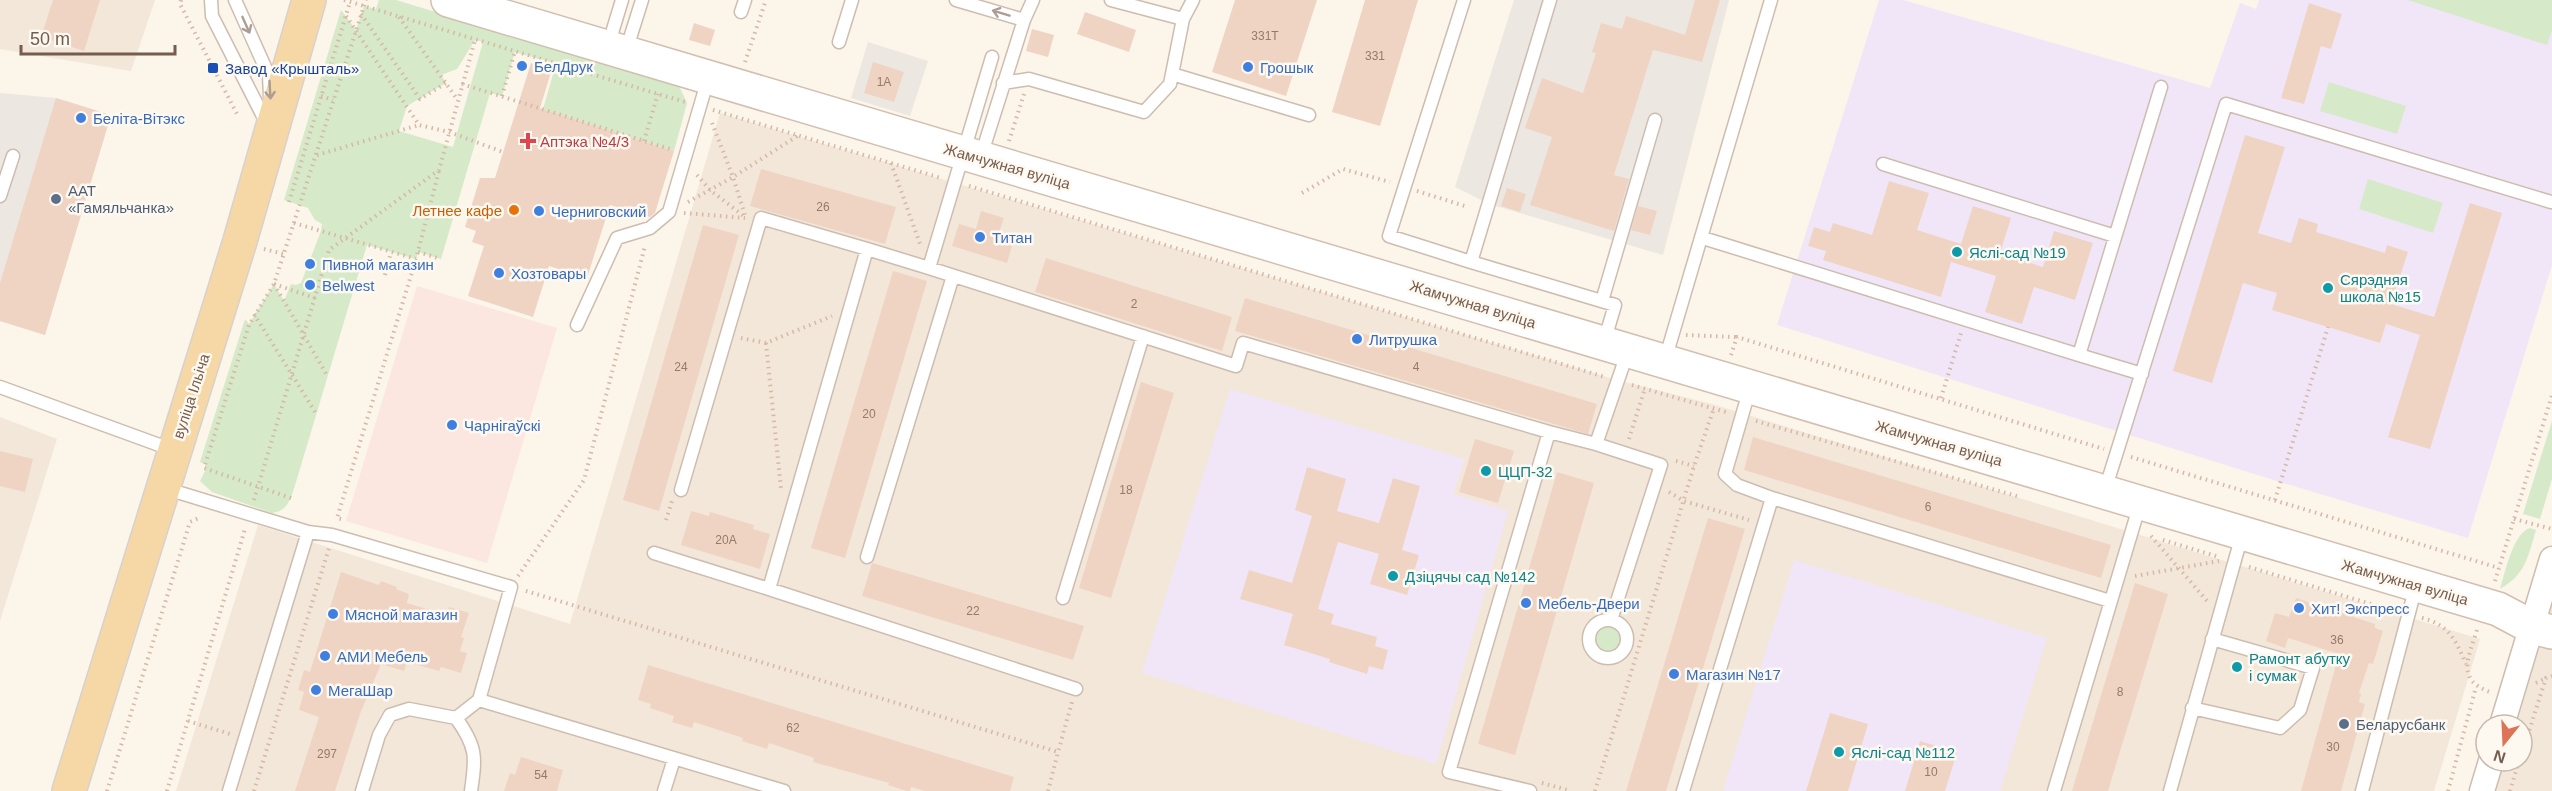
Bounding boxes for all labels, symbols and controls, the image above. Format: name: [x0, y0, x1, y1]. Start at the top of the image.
one-way arrow: [992, 7, 1011, 18]
one-way arrow: [241, 15, 252, 33]
scale bar: [21, 18, 176, 56]
text: 50 m: [30, 29, 70, 49]
house number: 331Т: [1251, 29, 1279, 43]
house number: 331: [1365, 49, 1385, 63]
place label: БелДрук: [534, 58, 593, 75]
marker: БелДрук: [515, 59, 529, 73]
place label: Грошык: [1260, 59, 1314, 76]
place label: Завод «Крышталь»: [225, 60, 359, 77]
marker: Грошык: [1241, 60, 1255, 74]
marker: Завод «Крышталь»: [206, 61, 220, 75]
house number: 1А: [877, 75, 891, 89]
one-way arrow: [264, 80, 275, 99]
place label: Беліта-Вітэкс: [93, 110, 185, 127]
marker: Беліта-Вітэкс: [74, 111, 88, 125]
place label: Аптэка №4/3: [540, 133, 629, 150]
marker: Аптэка №4/3: [521, 134, 535, 148]
street label: Жамчужная вуліца: [942, 140, 1073, 192]
place label: ААТ «Гамяльчанка»: [68, 182, 174, 216]
marker: ААТ «Гамяльчанка»: [49, 192, 63, 206]
house number: 26: [816, 200, 830, 214]
place label: Летнее кафе: [412, 202, 502, 219]
marker: Летнее кафе: [507, 203, 521, 217]
place label: Черниговский: [551, 203, 646, 220]
marker: Черниговский: [532, 204, 546, 218]
place label: Титан: [992, 229, 1032, 246]
marker: Титан: [973, 230, 987, 244]
place label: Яслі-сад №19: [1969, 244, 2066, 261]
marker: Яслі-сад №19: [1950, 245, 1964, 259]
place label: Пивной магазин: [322, 256, 434, 273]
marker: Пивной магазин: [303, 257, 317, 271]
place label: Хозтовары: [511, 265, 586, 282]
marker: Хозтовары: [492, 266, 506, 280]
place label: Сярэдняя школа №15: [2340, 271, 2421, 305]
place label: Belwest: [322, 277, 375, 294]
street label: Жамчужная вуліца: [1408, 277, 1539, 331]
marker: Belwest: [303, 278, 317, 292]
marker: Сярэдняя школа №15: [2321, 281, 2335, 295]
house number: 2: [1131, 297, 1138, 311]
place label: Литрушка: [1369, 331, 1438, 348]
marker: Литрушка: [1350, 332, 1364, 346]
street label: вуліца Ільіча: [169, 351, 213, 441]
house number: 24: [674, 360, 688, 374]
house number: 4: [1413, 360, 1420, 374]
house number: 20: [862, 407, 876, 421]
place label: Чарнігаўскі: [464, 417, 541, 434]
street label: Жамчужная вуліца: [1874, 417, 2005, 469]
marker: Чарнігаўскі: [445, 418, 459, 432]
place label: ЦЦП-32: [1498, 463, 1553, 480]
marker: ЦЦП-32: [1479, 464, 1493, 478]
house number: 18: [1119, 483, 1133, 497]
house number: 6: [1925, 500, 1932, 514]
house number: 20А: [715, 533, 737, 547]
street label: Жамчужная вуліца: [2340, 556, 2471, 608]
place label: Дзіцячы сад №142: [1405, 568, 1535, 585]
marker: Дзіцячы сад №142: [1386, 569, 1400, 583]
place label: Мебель-Двери: [1538, 595, 1640, 612]
marker: Мебель-Двери: [1519, 596, 1533, 610]
place label: Хит! Экспресс: [2311, 600, 2410, 617]
marker: Хит! Экспресс: [2292, 601, 2306, 615]
house number: 22: [966, 604, 980, 618]
place label: Мясной магазин: [345, 606, 458, 623]
marker: Мясной магазин: [326, 607, 340, 621]
house number: 36: [2330, 633, 2344, 647]
place label: АМИ Мебель: [337, 648, 428, 665]
marker: АМИ Мебель: [318, 649, 332, 663]
place label: Рамонт абутку і сумак: [2249, 650, 2351, 684]
marker: Рамонт абутку і сумак: [2230, 660, 2244, 674]
place label: Магазин №17: [1686, 666, 1781, 683]
marker: Магазин №17: [1667, 667, 1681, 681]
place label: МегаШар: [328, 682, 393, 699]
marker: МегаШар: [309, 683, 323, 697]
house number: 8: [2117, 685, 2124, 699]
north arrow: [2474, 713, 2534, 773]
place label: Беларусбанк: [2356, 716, 2446, 733]
marker: Беларусбанк: [2337, 717, 2351, 731]
house number: 62: [786, 721, 800, 735]
house number: 30: [2326, 740, 2340, 754]
place label: Яслі-сад №112: [1851, 744, 1955, 761]
marker: Яслі-сад №112: [1832, 745, 1846, 759]
house number: 297: [317, 747, 337, 761]
text: N: [2491, 747, 2508, 767]
house number: 10: [1924, 765, 1938, 779]
house number: 54: [534, 768, 548, 782]

